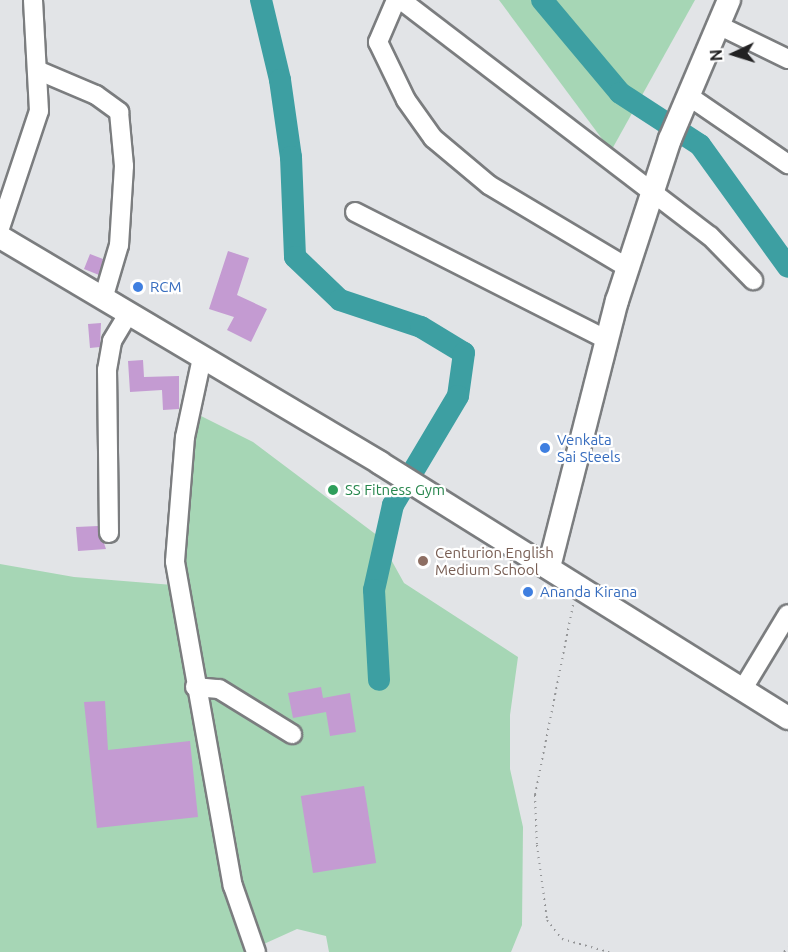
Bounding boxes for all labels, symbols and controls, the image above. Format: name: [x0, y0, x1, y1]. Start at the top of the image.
north arrow: [704, 24, 764, 84]
text: N: [707, 49, 725, 62]
place label: RCM: [150, 278, 181, 296]
marker: RCM: [131, 280, 145, 294]
place label: Venkata Sai Steels: [557, 430, 620, 465]
marker: Venkata Sai Steels: [538, 441, 552, 455]
place label: SS Fitness Gym: [345, 481, 445, 499]
marker: SS Fitness Gym: [326, 483, 340, 497]
place label: Centurion English Medium School: [435, 543, 554, 578]
marker: Centurion English Medium School: [416, 554, 430, 568]
place label: Ananda Kirana: [540, 583, 637, 601]
marker: Ananda Kirana: [521, 585, 535, 599]

